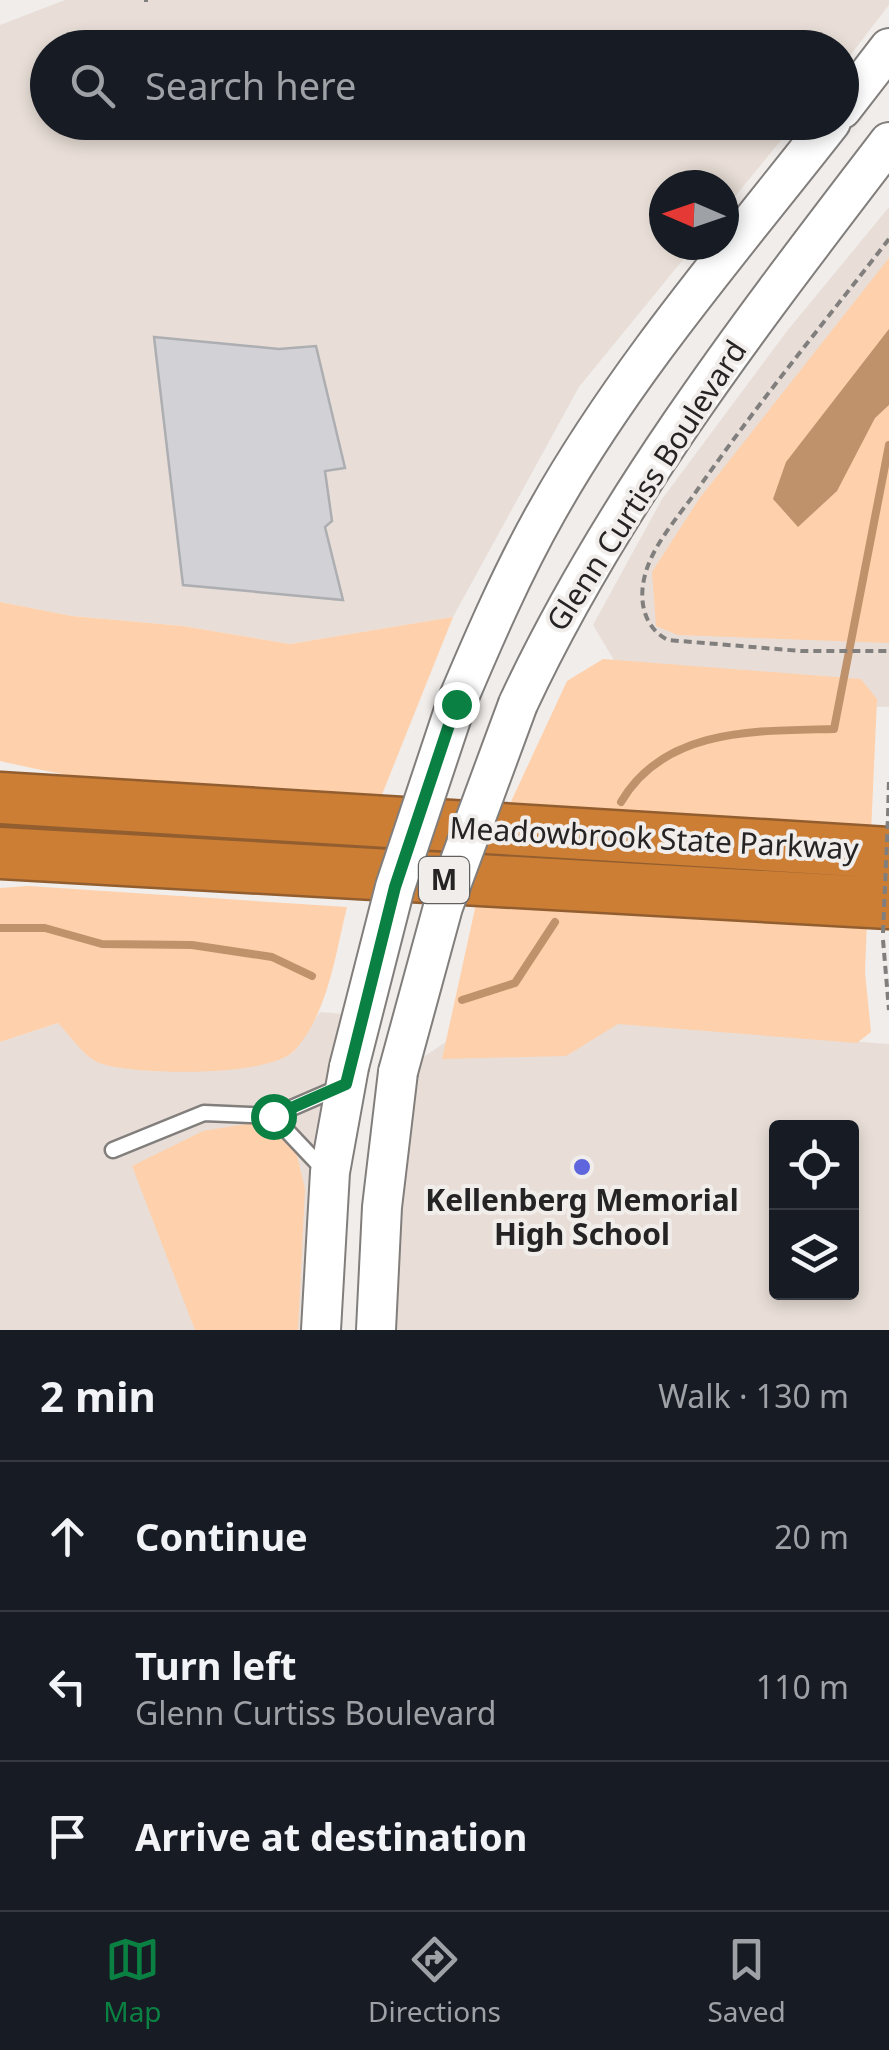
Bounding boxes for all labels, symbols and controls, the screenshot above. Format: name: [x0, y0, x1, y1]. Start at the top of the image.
search box: [30, 30, 859, 140]
icon: search: [65, 58, 120, 113]
text: Search here: [145, 59, 356, 111]
north arrow: [649, 170, 739, 260]
street label: Glenn Curtiss Boulevard: [536, 332, 755, 638]
route end: [434, 682, 480, 728]
street label: Meadowbrook State Parkway: [448, 806, 860, 869]
road number: M: [419, 857, 469, 903]
route start: [251, 1094, 297, 1140]
map controls: [769, 1120, 859, 1300]
button: locate: [769, 1120, 859, 1210]
marker: Kellenberg Memorial High School: [571, 1156, 593, 1178]
place label: Kellenberg Memorial High School: [425, 1179, 739, 1254]
button: layers: [769, 1210, 859, 1300]
text: 2 min: [40, 1367, 156, 1424]
text: Walk · 130 m: [658, 1374, 849, 1417]
icon: ahead: [40, 1509, 95, 1564]
text: Continue: [135, 1510, 308, 1562]
text: 20 m: [774, 1515, 849, 1558]
text: Turn left: [135, 1639, 297, 1691]
icon: left: [40, 1659, 95, 1714]
text: 110 m: [756, 1665, 849, 1708]
text: Glenn Curtiss Boulevard: [135, 1691, 497, 1734]
icon: arrive: [40, 1809, 95, 1864]
text: Arrive at destination: [135, 1810, 527, 1862]
tab: Map: [103, 1932, 162, 2030]
tab: Directions: [368, 1932, 501, 2030]
tab: Saved: [707, 1932, 786, 2030]

